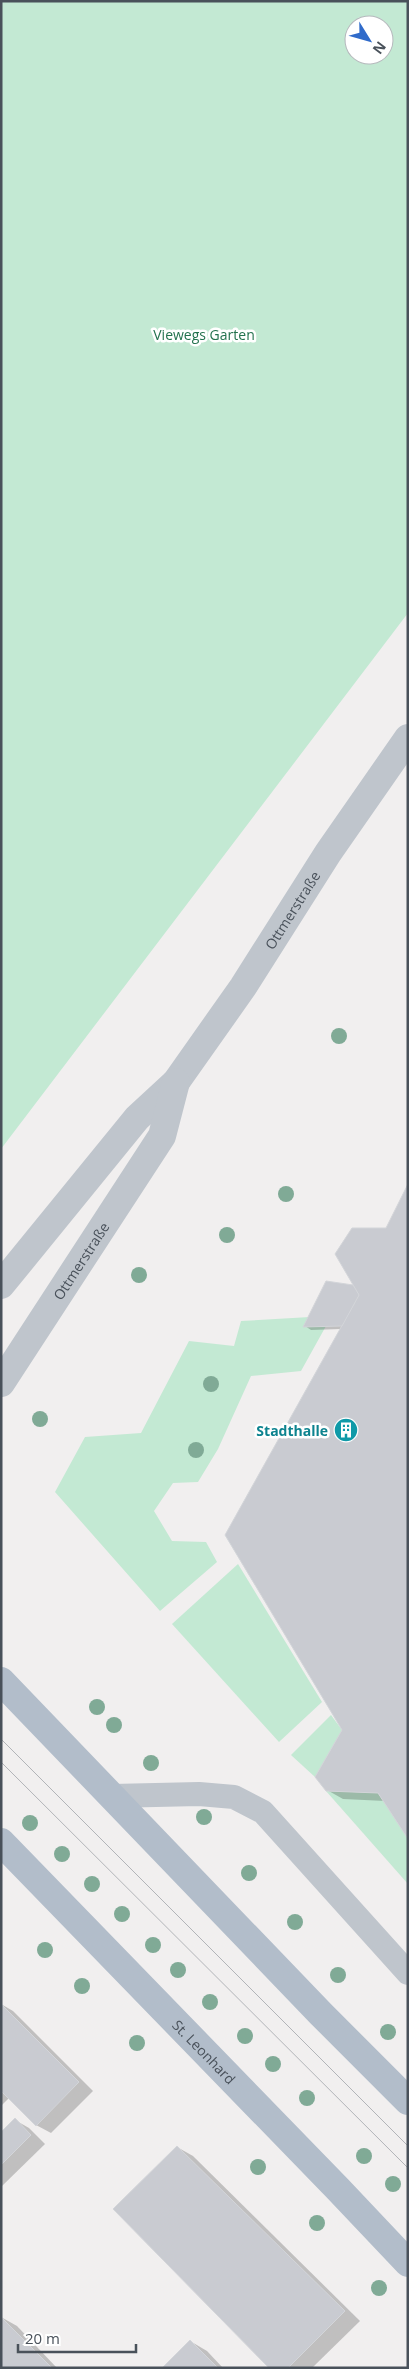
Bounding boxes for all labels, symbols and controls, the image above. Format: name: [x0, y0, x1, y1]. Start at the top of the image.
north arrow: [344, 15, 394, 65]
text: N: [369, 38, 391, 58]
park label: Viewegs Garten: [153, 325, 255, 344]
street label: Ottmerstraße: [260, 867, 324, 953]
street label: Ottmerstraße: [48, 1218, 113, 1303]
building icon: Stadthalle: [333, 1417, 359, 1443]
place label: Stadthalle: [256, 1421, 328, 1440]
street label: St. Leonhard: [169, 2015, 240, 2088]
scale bar: [18, 2322, 135, 2354]
text: 20 m: [25, 2328, 60, 2348]

